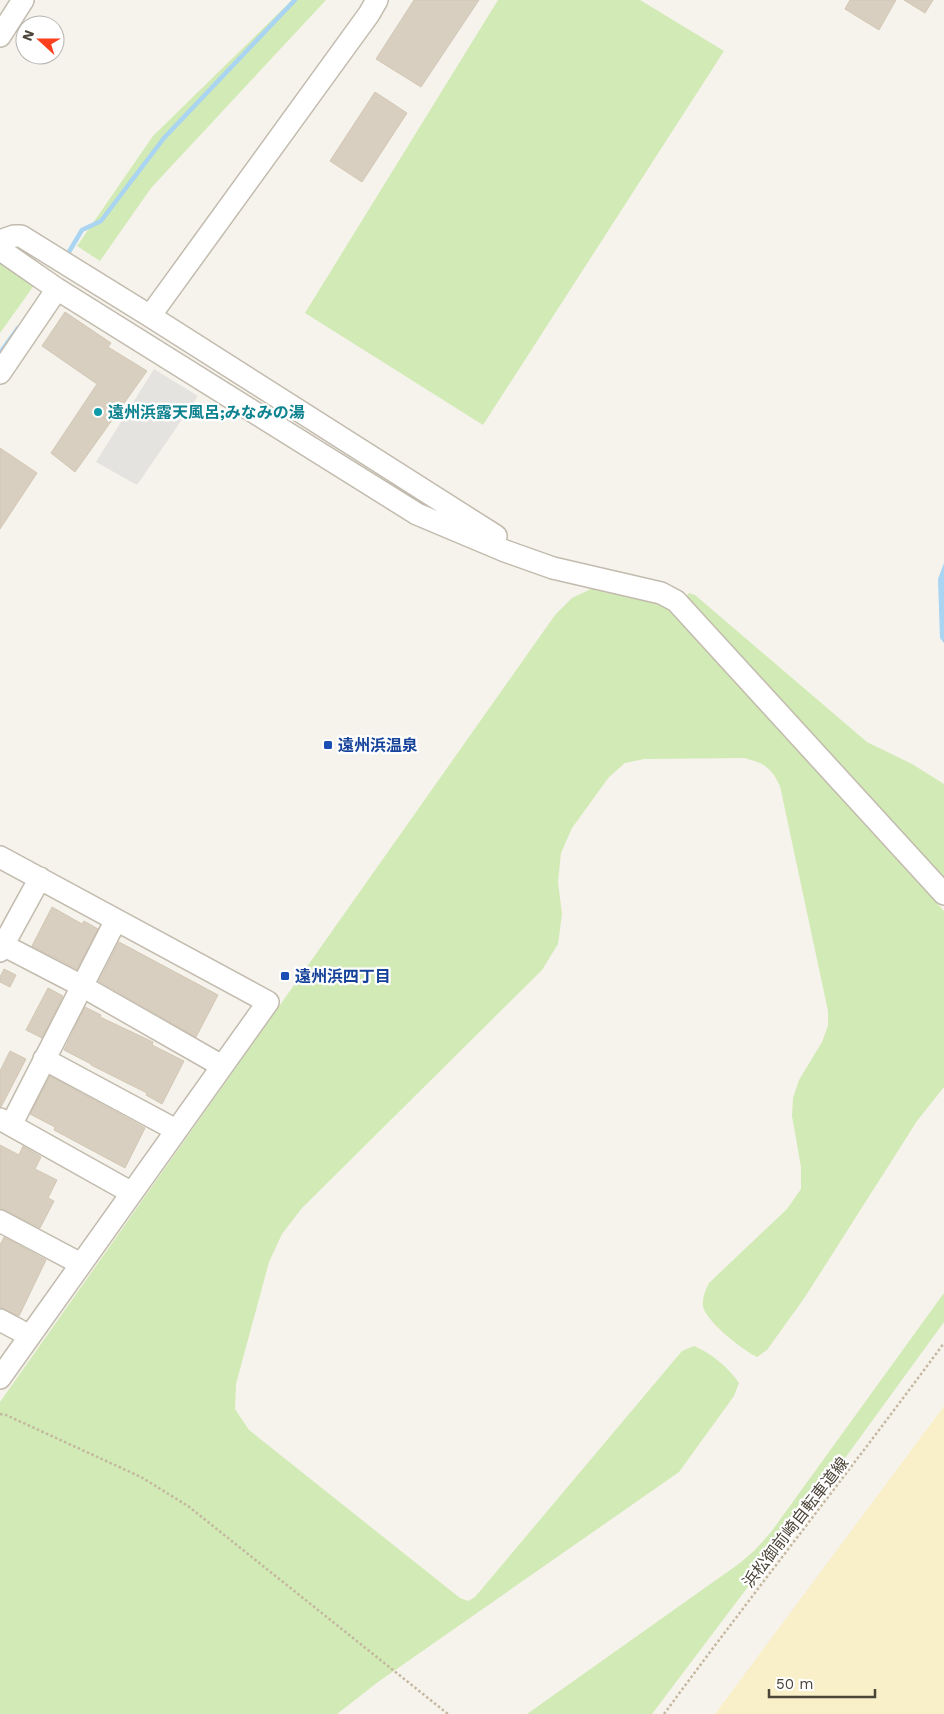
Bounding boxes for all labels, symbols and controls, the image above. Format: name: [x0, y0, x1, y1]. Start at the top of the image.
north arrow: [15, 15, 65, 65]
text: N: [19, 28, 37, 43]
place label: 遠州浜露天風呂;みなみの湯: [108, 403, 305, 422]
marker: 遠州浜露天風呂;みなみの湯: [92, 406, 104, 418]
place label: 遠州浜温泉: [338, 736, 418, 755]
marker: 遠州浜温泉: [322, 739, 334, 751]
place label: 遠州浜四丁目: [295, 967, 391, 986]
marker: 遠州浜四丁目: [279, 970, 291, 982]
street label: 浜松御前崎自転車道線: [739, 1453, 852, 1591]
scale bar: [769, 1666, 875, 1698]
text: 50 m: [776, 1675, 813, 1693]

